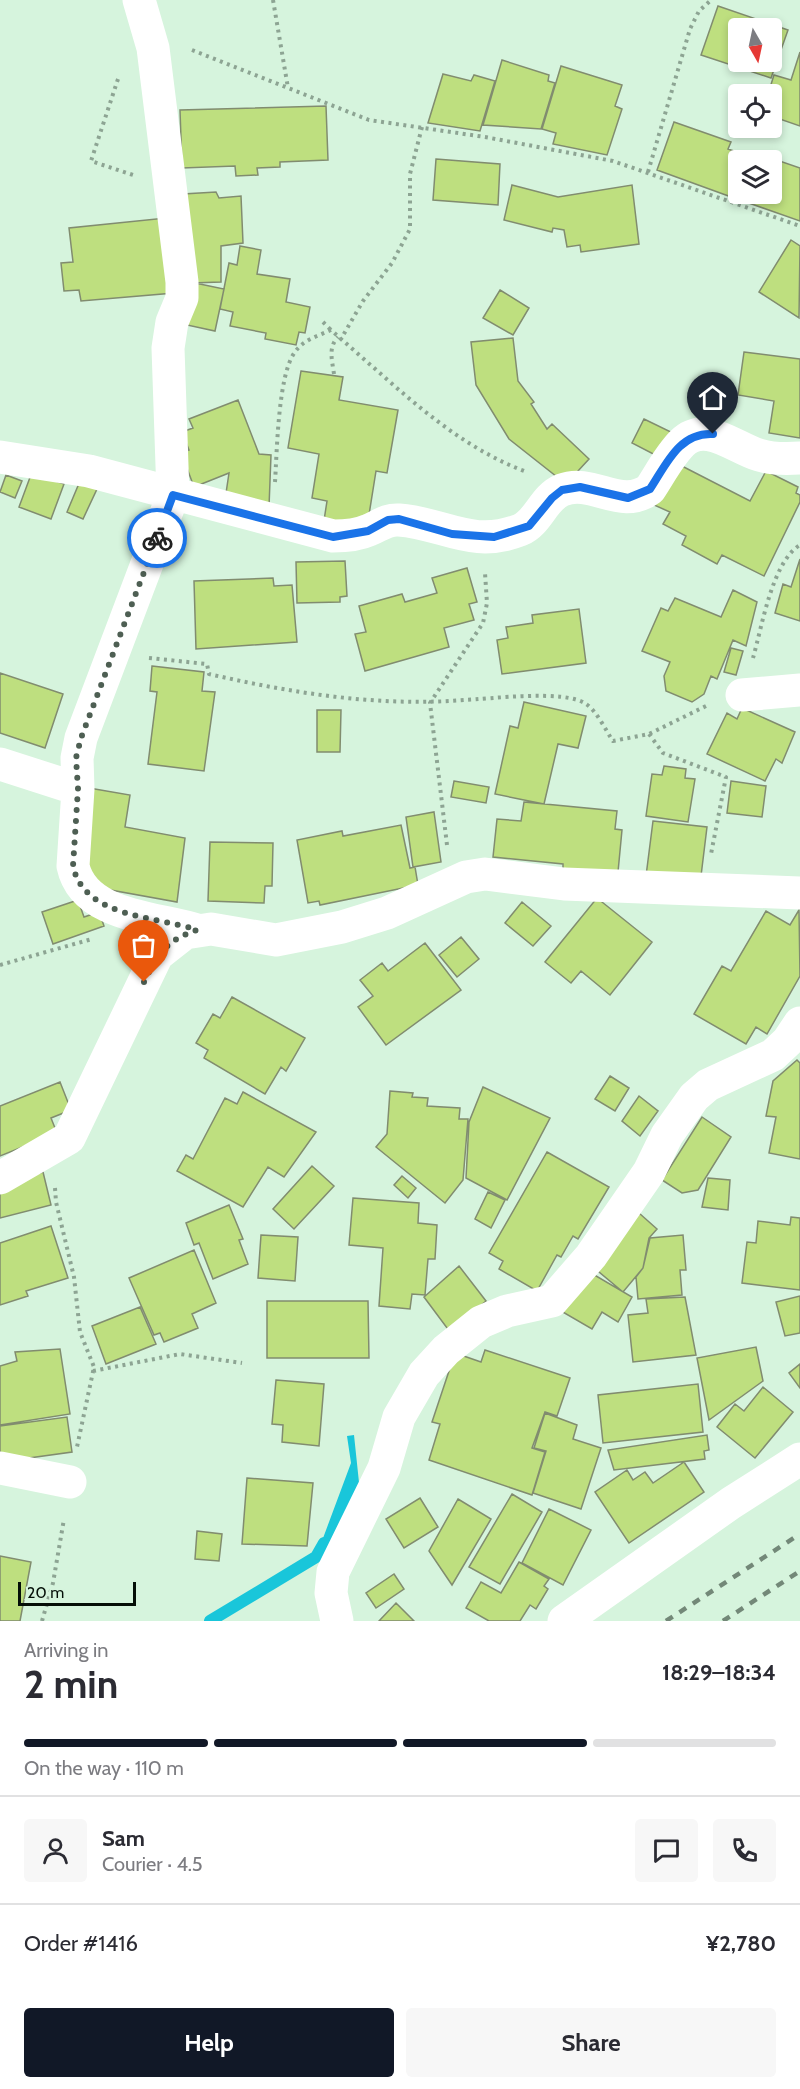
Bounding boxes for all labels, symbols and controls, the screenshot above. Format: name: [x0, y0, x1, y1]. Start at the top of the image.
north arrow: [728, 18, 782, 72]
map controls: [728, 18, 782, 204]
button: locate: [728, 84, 782, 138]
button: layers: [728, 150, 782, 204]
pin: [687, 372, 738, 434]
icon: home: [696, 381, 729, 414]
courier: [127, 508, 187, 568]
icon: bike: [141, 522, 174, 555]
pin: [118, 920, 169, 982]
icon: bag: [127, 929, 160, 962]
scale bar: [18, 1579, 136, 1606]
text: 20 m: [27, 1583, 64, 1602]
text: Arriving in: [24, 1638, 108, 1662]
text: 18:29–18:34: [662, 1659, 776, 1686]
text: 2 min: [24, 1660, 118, 1708]
text: On the way · 110 m: [24, 1756, 184, 1780]
button: person: [24, 1819, 87, 1882]
button: chat: [635, 1819, 698, 1882]
button: phone: [713, 1819, 776, 1882]
text: Sam: [102, 1825, 145, 1852]
text: Courier · 4.5: [102, 1852, 203, 1876]
text: Order #1416: [24, 1930, 138, 1957]
text: ¥2,780: [706, 1930, 776, 1957]
button: Help: [24, 2008, 394, 2077]
button: Share: [406, 2008, 776, 2077]

